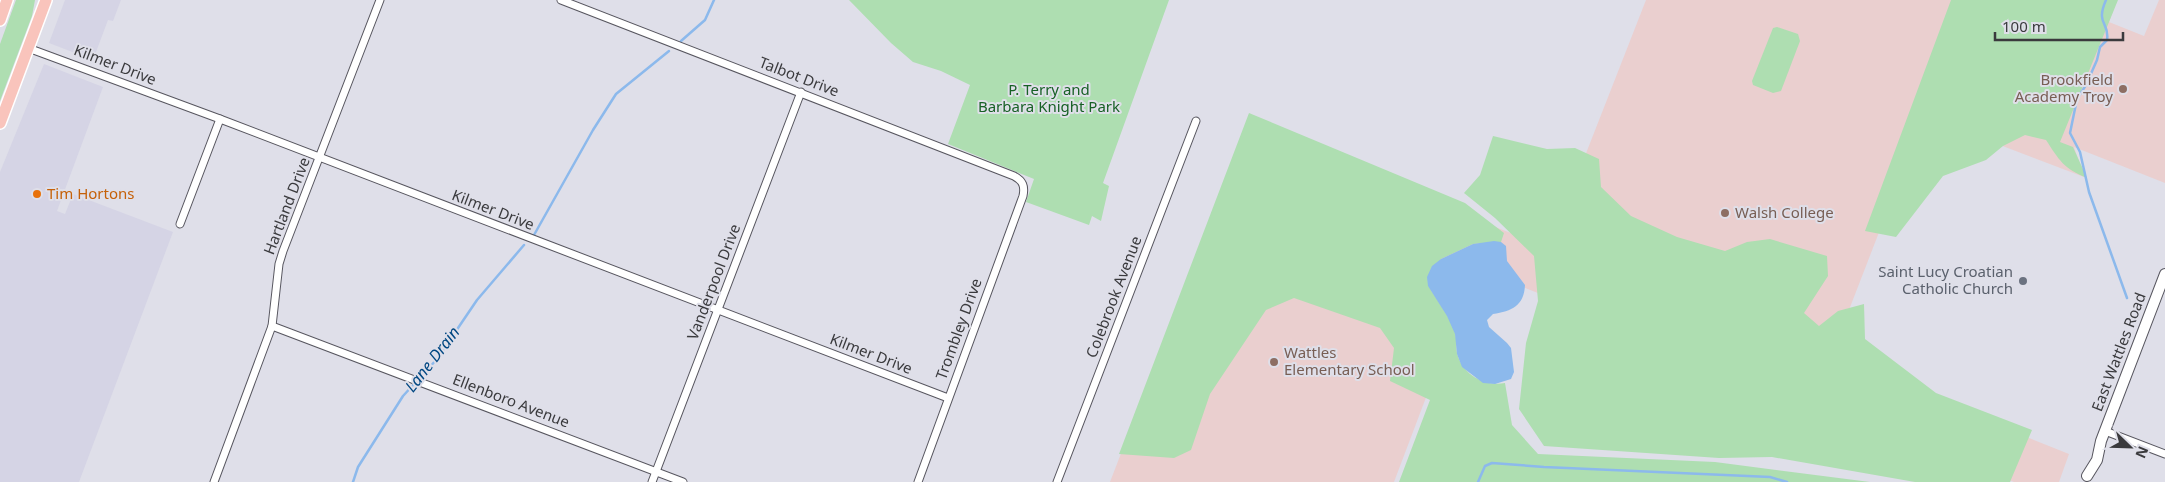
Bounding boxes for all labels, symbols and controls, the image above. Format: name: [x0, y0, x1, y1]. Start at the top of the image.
scale bar: [1995, 10, 2122, 42]
text: 100 m: [2002, 16, 2046, 36]
street label: Kilmer Drive: [71, 39, 159, 89]
street label: Talbot Drive: [756, 52, 842, 100]
place label: Brookfield Academy Troy: [2015, 69, 2113, 106]
park label: P. Terry and Barbara Knight Park: [978, 79, 1120, 116]
marker: Brookfield Academy Troy: [2117, 83, 2129, 95]
street label: Hartland Drive: [258, 154, 314, 257]
place label: Tim Hortons: [47, 183, 134, 203]
street label: Kilmer Drive: [449, 184, 537, 234]
marker: Tim Hortons: [31, 188, 43, 200]
place label: Walsh College: [1735, 202, 1834, 222]
marker: Walsh College: [1719, 207, 1731, 219]
street label: Vanderpool Drive: [682, 221, 744, 342]
street label: Colebrook Avenue: [1081, 233, 1145, 360]
place label: Saint Lucy Croatian Catholic Church: [1878, 261, 2013, 298]
street label: Trombley Drive: [930, 275, 986, 382]
marker: Saint Lucy Croatian Catholic Church: [2017, 275, 2029, 287]
street label: East Wattles Road: [2086, 289, 2150, 414]
water label: Lane Drain: [400, 322, 464, 396]
street label: Kilmer Drive: [827, 328, 915, 378]
place label: Wattles Elementary School: [1284, 342, 1415, 379]
marker: Wattles Elementary School: [1268, 356, 1280, 368]
street label: Ellenboro Avenue: [450, 369, 573, 432]
north arrow: [2105, 422, 2155, 472]
text: N: [2131, 443, 2153, 461]

